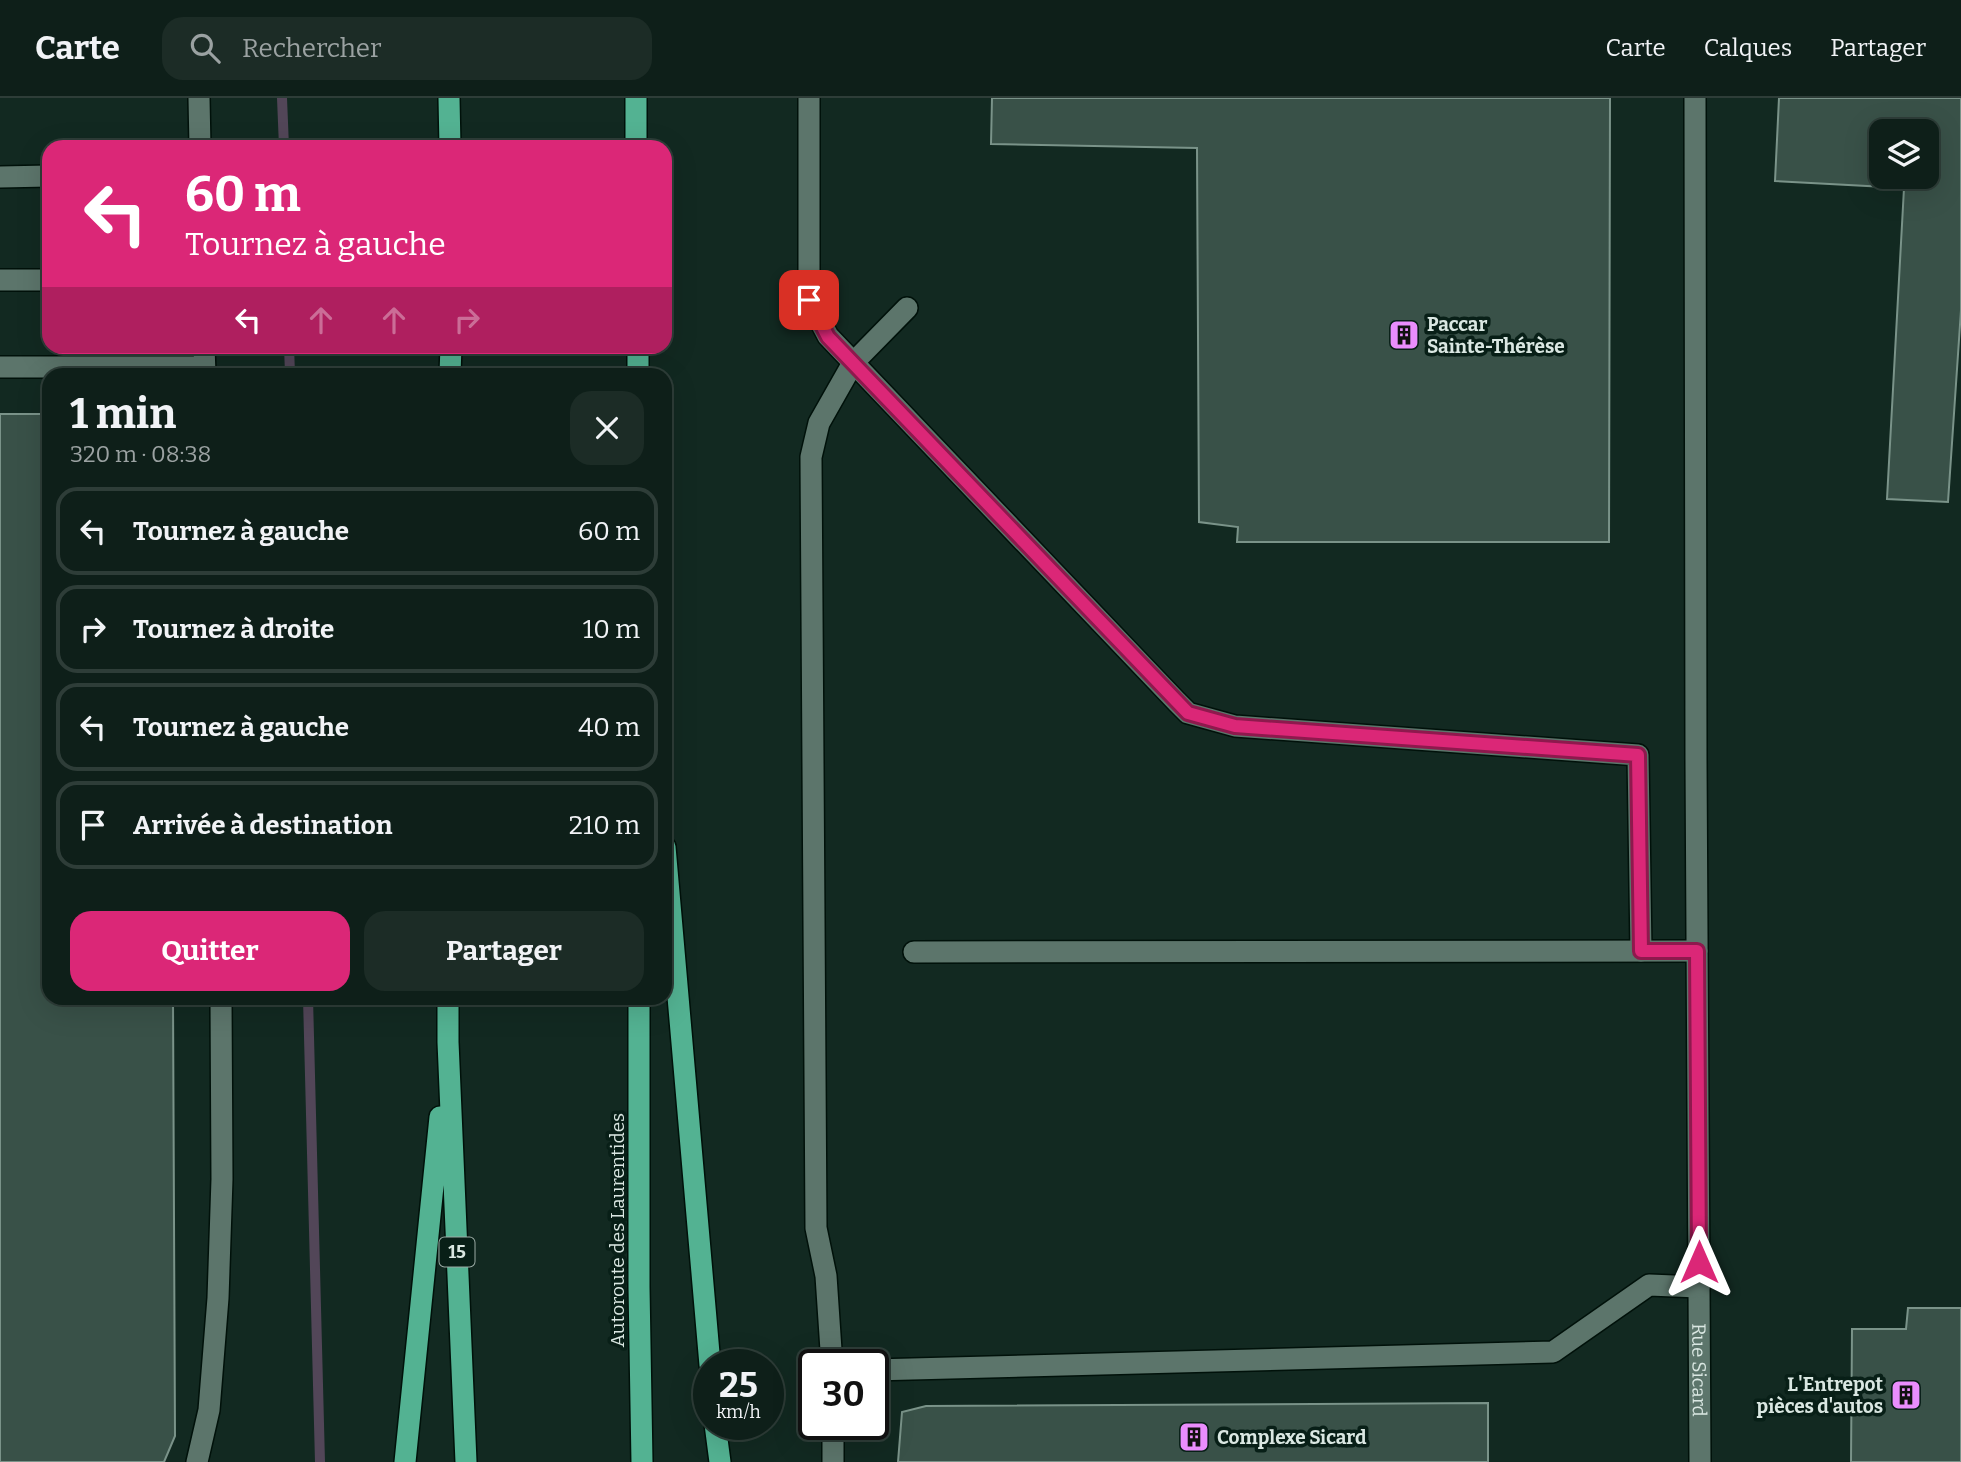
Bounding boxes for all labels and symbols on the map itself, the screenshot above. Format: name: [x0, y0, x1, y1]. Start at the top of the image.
pin: [779, 270, 839, 330]
place label: Paccar Sainte-Thérèse: [1427, 313, 1565, 358]
building icon: Paccar Sainte-Thérèse: [1387, 318, 1421, 352]
street label: Autoroute des Laurentides: [606, 1113, 629, 1347]
position arrow: [1662, 1225, 1736, 1299]
road number: 15: [440, 1238, 475, 1266]
street label: Rue Sicard: [1688, 1323, 1711, 1417]
speed limit sign: 30: [798, 1349, 889, 1440]
place label: L'Entrepot pièces d'autos: [1757, 1373, 1883, 1418]
building icon: L'Entrepot pièces d'autos: [1889, 1378, 1923, 1412]
building icon: Complexe Sicard: [1177, 1420, 1211, 1454]
place label: Complexe Sicard: [1217, 1426, 1367, 1449]

